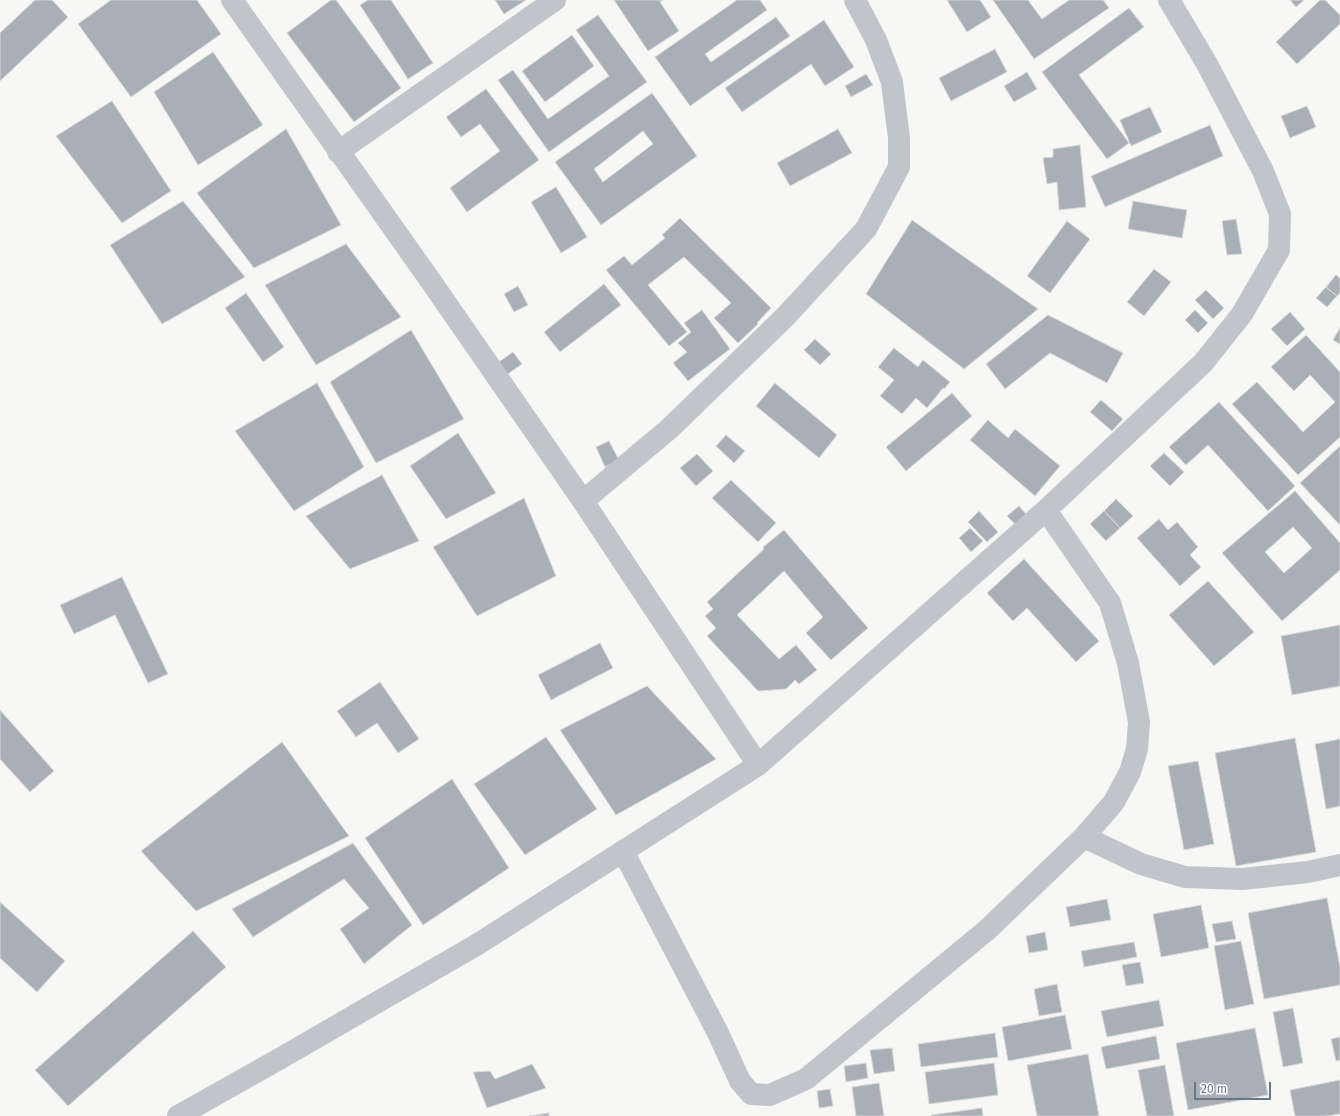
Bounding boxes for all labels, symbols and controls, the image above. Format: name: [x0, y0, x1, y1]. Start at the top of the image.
scale bar: [1196, 1074, 1273, 1100]
text: 20 m: [1201, 1082, 1227, 1096]

